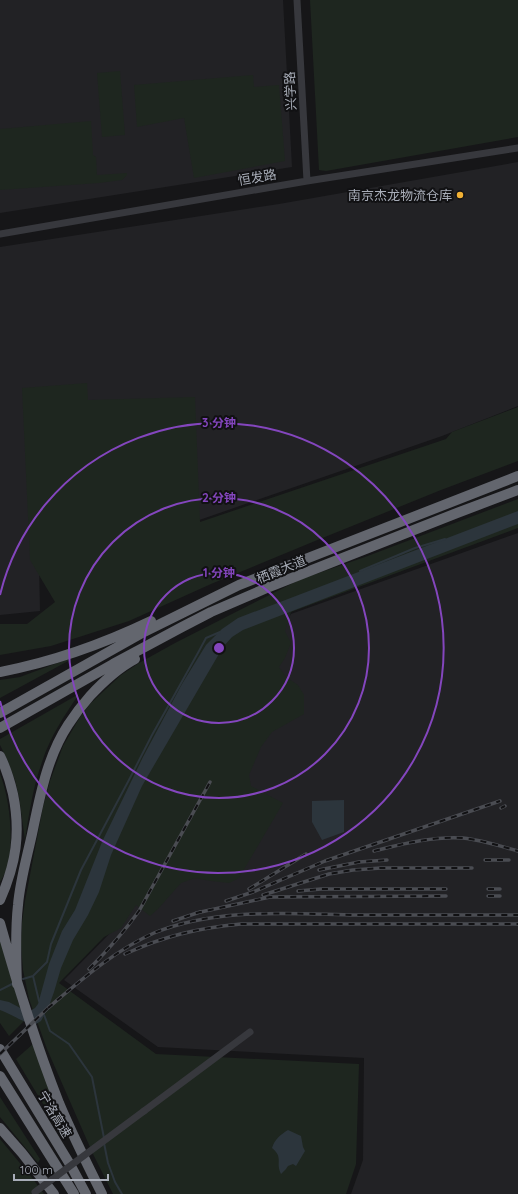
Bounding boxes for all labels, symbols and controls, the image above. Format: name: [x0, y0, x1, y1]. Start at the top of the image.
street label: 兴学路: [281, 71, 299, 111]
street label: 恒发路: [236, 166, 278, 188]
place label: 南京杰龙物流仓库: [348, 187, 452, 203]
marker: 南京杰龙物流仓库: [455, 190, 465, 200]
text: 3 分钟: [202, 415, 236, 430]
text: 2 分钟: [202, 490, 236, 505]
street label: 栖霞大道: [254, 552, 308, 586]
text: 1 分钟: [203, 565, 235, 580]
centre of rings: [212, 641, 226, 655]
street label: 宁洛高速: [35, 1088, 75, 1140]
scale bar: [14, 1156, 108, 1182]
text: 100 m: [20, 1162, 53, 1177]

